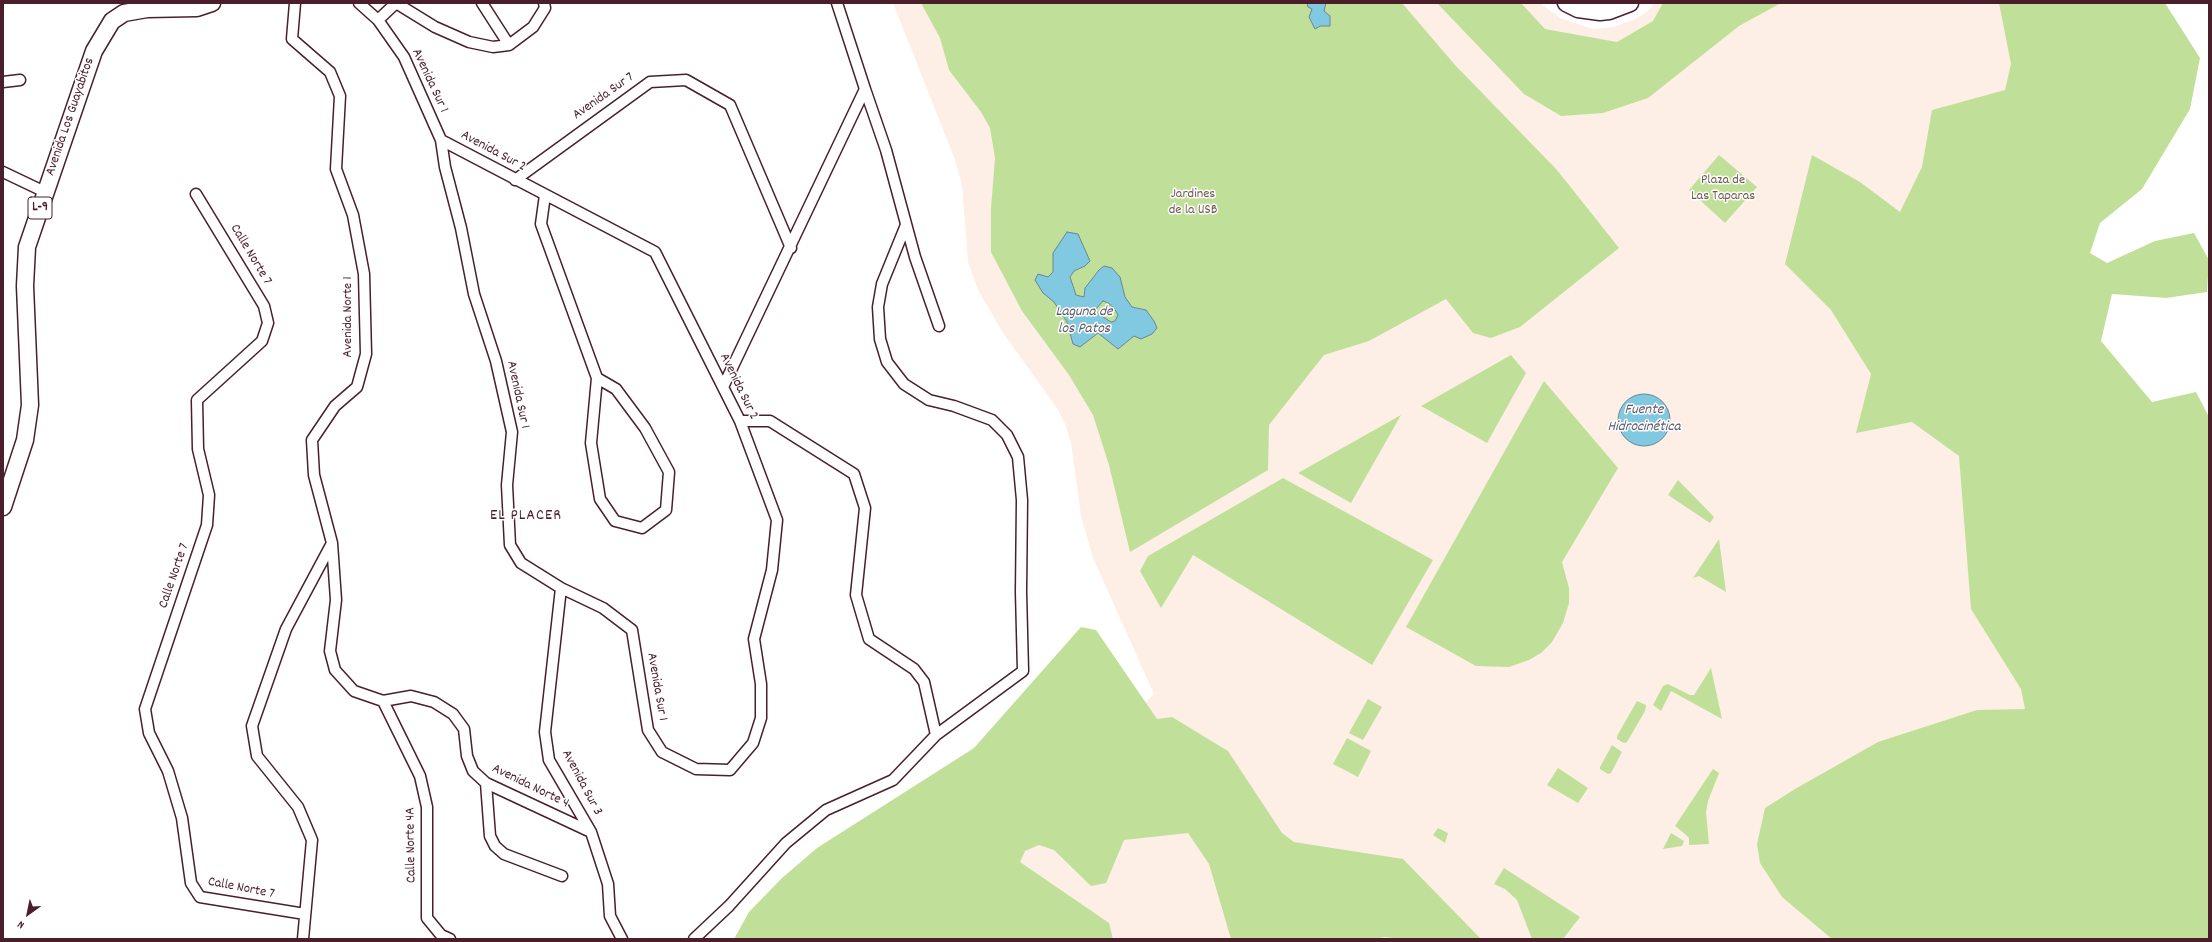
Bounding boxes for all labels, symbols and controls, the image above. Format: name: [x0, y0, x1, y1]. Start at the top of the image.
street label: Avenida Sur 1: [407, 46, 451, 116]
street label: Avenida Los Guayabitos: [43, 56, 99, 178]
street label: Avenida Sur 7: [570, 70, 638, 124]
street label: Avenida Sur 2: [457, 128, 529, 176]
park label: Plaza de Las Taparas: [1691, 173, 1755, 206]
park label: Jardines de la USB: [1169, 187, 1217, 220]
road number: L-9: [28, 197, 52, 219]
street label: Calle Norte 7: [225, 222, 275, 288]
street label: Avenida Norte 1: [341, 277, 357, 357]
water label: Laguna de los Patos: [1055, 304, 1113, 339]
street label: Avenida Sur 2: [715, 351, 761, 423]
street label: Avenida Sur 1: [502, 360, 532, 430]
water label: Fuente Hidrocinética: [1607, 402, 1681, 437]
district label: EL PLACER: [490, 507, 562, 527]
street label: Calle Norte 7: [156, 541, 194, 611]
street label: Avenida Sur 1: [642, 652, 670, 722]
street label: Avenida Sur 3: [557, 747, 605, 819]
street label: Avenida Norte 4: [489, 761, 571, 813]
street label: Calle Norte 4A: [403, 807, 421, 883]
street label: Calle Norte 7: [206, 874, 276, 904]
north arrow: [8, 894, 48, 934]
text: N: [15, 916, 28, 932]

